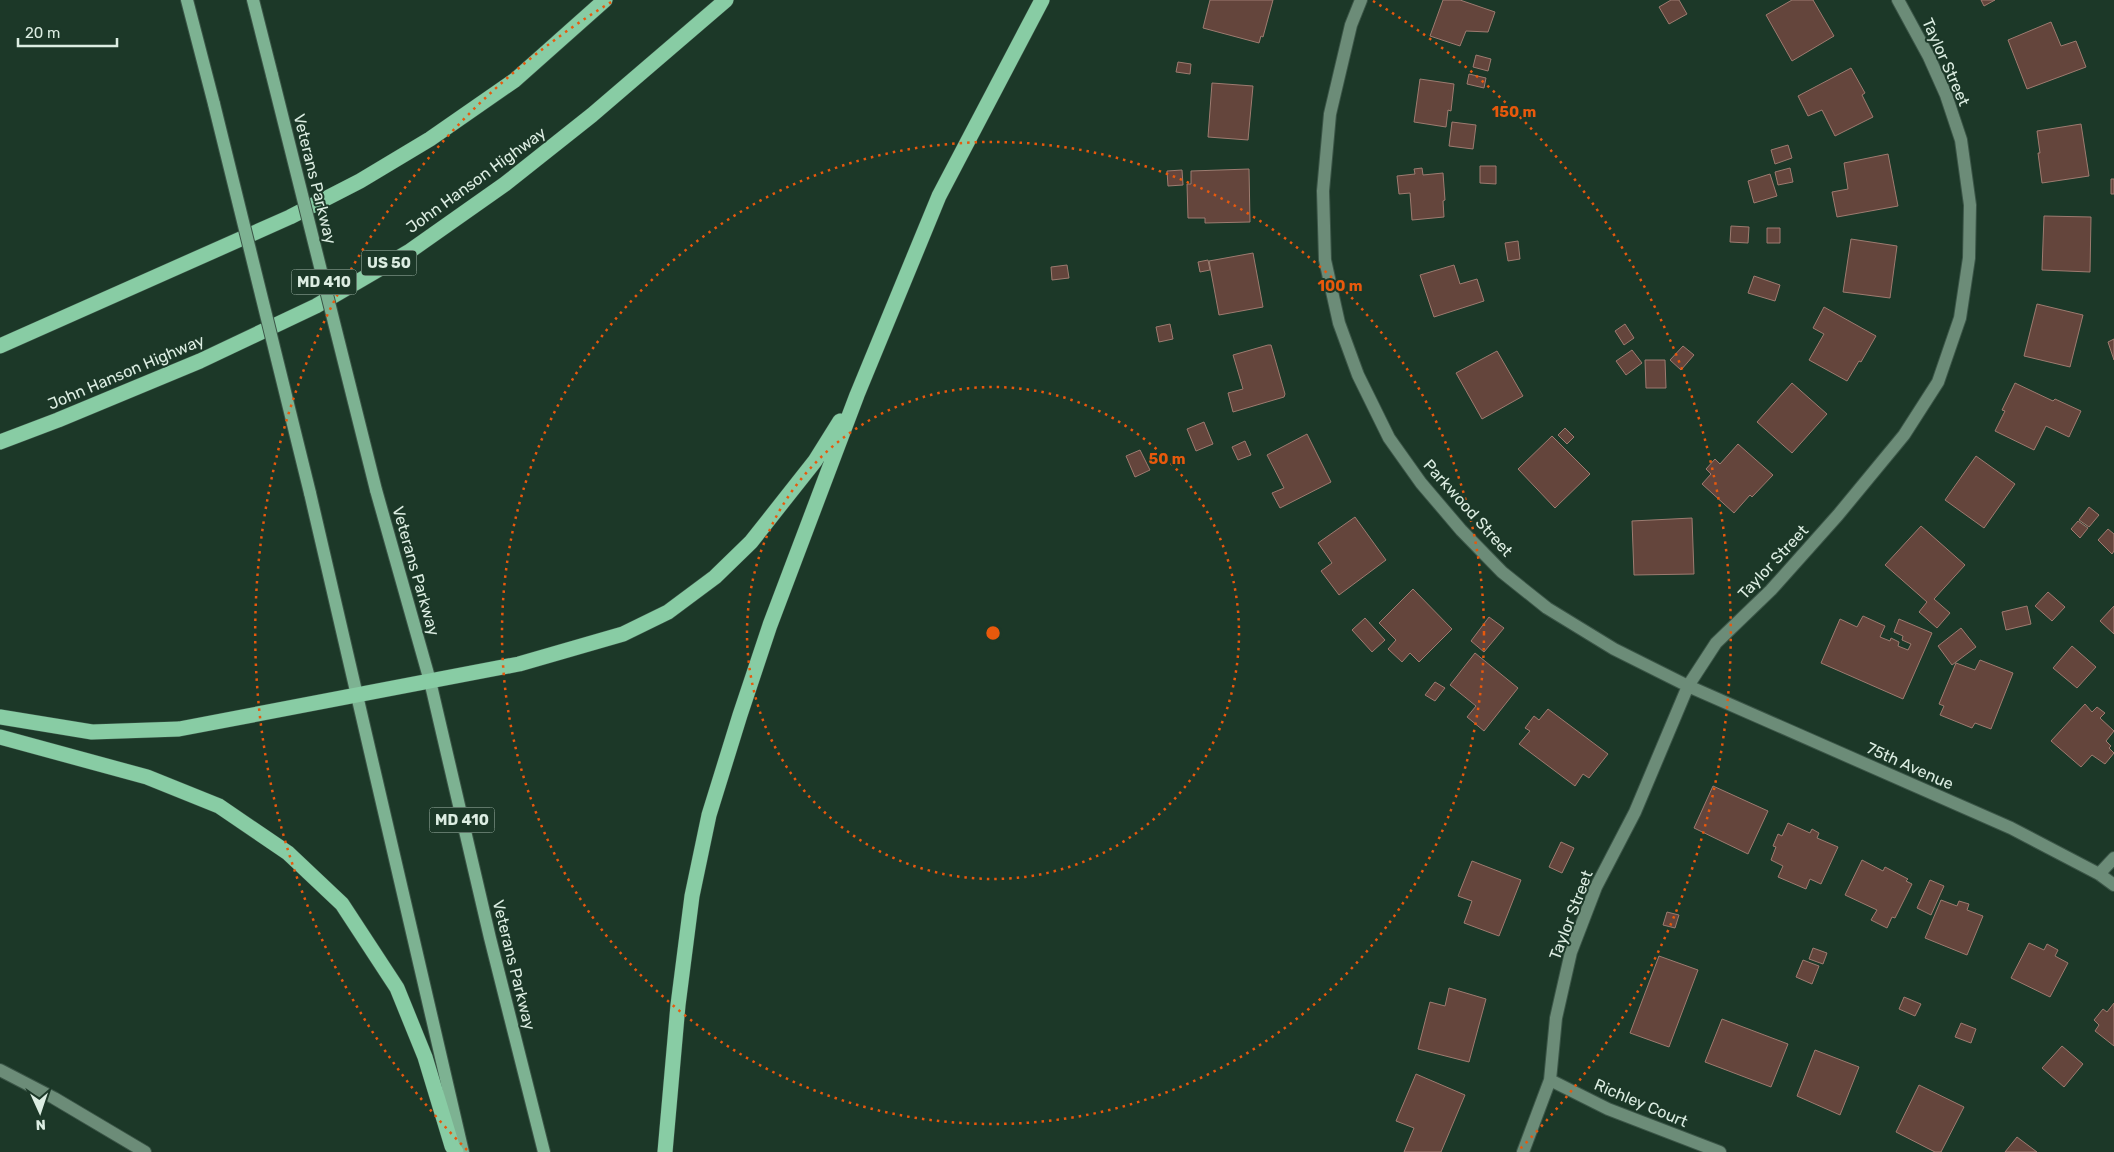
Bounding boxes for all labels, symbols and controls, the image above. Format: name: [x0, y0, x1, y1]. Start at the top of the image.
scale bar: [18, 15, 116, 47]
street label: Taylor Street: [1918, 15, 1974, 109]
text: 20 m: [25, 24, 60, 42]
text: 150 m: [1492, 103, 1536, 121]
street label: Veterans Parkway: [290, 112, 340, 246]
street label: John Hanson Highway: [402, 123, 550, 237]
road number: US 50: [362, 250, 416, 276]
road number: MD 410: [292, 270, 356, 294]
text: 100 m: [1318, 277, 1362, 295]
street label: John Hanson Highway: [45, 330, 207, 414]
text: 50 m: [1149, 450, 1185, 468]
street label: Parkwood Street: [1419, 456, 1517, 560]
street label: Veterans Parkway: [388, 504, 444, 638]
street label: Taylor Street: [1734, 521, 1812, 603]
centre of rings: [984, 624, 1002, 642]
street label: 75th Avenue: [1864, 738, 1956, 794]
road number: MD 410: [430, 808, 494, 832]
street label: Taylor Street: [1545, 868, 1597, 962]
street label: Veterans Parkway: [489, 898, 539, 1032]
street label: Richley Court: [1591, 1075, 1691, 1131]
north arrow: [15, 1087, 65, 1137]
text: N: [35, 1116, 46, 1133]

